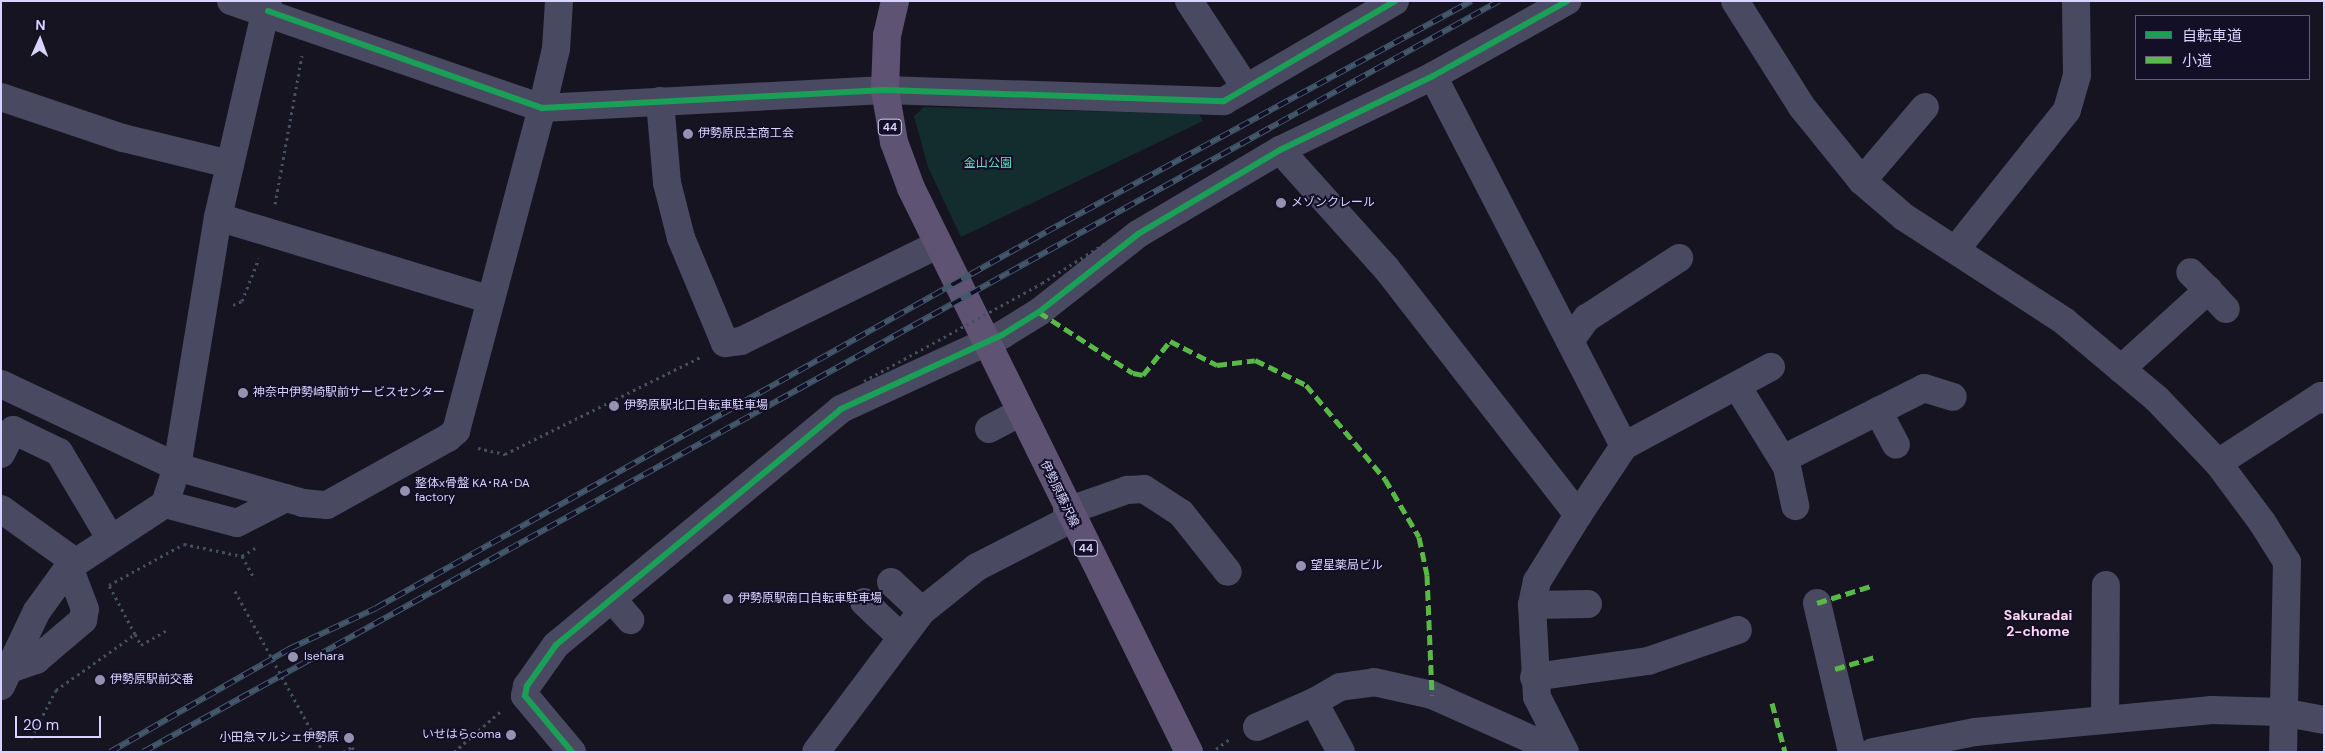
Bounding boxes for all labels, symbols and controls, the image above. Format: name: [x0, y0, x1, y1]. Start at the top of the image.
north arrow: [15, 15, 65, 65]
legend: [2135, 15, 2310, 80]
text: N: [35, 16, 46, 34]
text: 自転車道: [2182, 26, 2242, 46]
text: 小道: [2182, 51, 2212, 71]
road number: 44: [878, 118, 902, 136]
place label: 伊勢原民主商工会: [698, 127, 794, 141]
marker: 伊勢原民主商工会: [682, 128, 694, 140]
park label: 金山公園: [964, 157, 1012, 171]
place label: メゾンクレール: [1291, 196, 1375, 210]
marker: メゾンクレール: [1275, 197, 1287, 209]
place label: 神奈中伊勢崎駅前サービスセンター: [253, 386, 445, 400]
marker: 神奈中伊勢崎駅前サービスセンター: [237, 387, 249, 399]
place label: 伊勢原駅北口自転車駐車場: [624, 399, 768, 413]
marker: 伊勢原駅北口自転車駐車場: [608, 400, 620, 412]
street label: 伊勢原藤沢線: [1037, 458, 1081, 530]
place label: 整体x骨盤 KA･RA･DA factory: [415, 477, 530, 505]
marker: 整体x骨盤 KA･RA･DA factory: [399, 485, 411, 497]
road number: 44: [1074, 540, 1098, 556]
place label: 望星薬局ビル: [1311, 559, 1383, 573]
marker: 望星薬局ビル: [1295, 560, 1307, 572]
place label: 伊勢原駅南口自転車駐車場: [738, 592, 882, 606]
marker: 伊勢原駅南口自転車駐車場: [722, 593, 734, 605]
district label: Sakuradai 2-chome: [2004, 607, 2072, 640]
marker: Isehara: [286, 650, 300, 664]
place label: Isehara: [304, 650, 344, 664]
place label: 伊勢原駅前交番: [110, 673, 194, 687]
marker: 伊勢原駅前交番: [94, 674, 106, 686]
scale bar: [18, 706, 104, 738]
text: 20 m: [23, 715, 59, 735]
place label: いせはらcoma: [422, 728, 501, 742]
marker: いせはらcoma: [505, 729, 517, 741]
place label: 小田急マルシェ伊勢原: [219, 731, 339, 745]
marker: 小田急マルシェ伊勢原: [343, 732, 355, 744]

